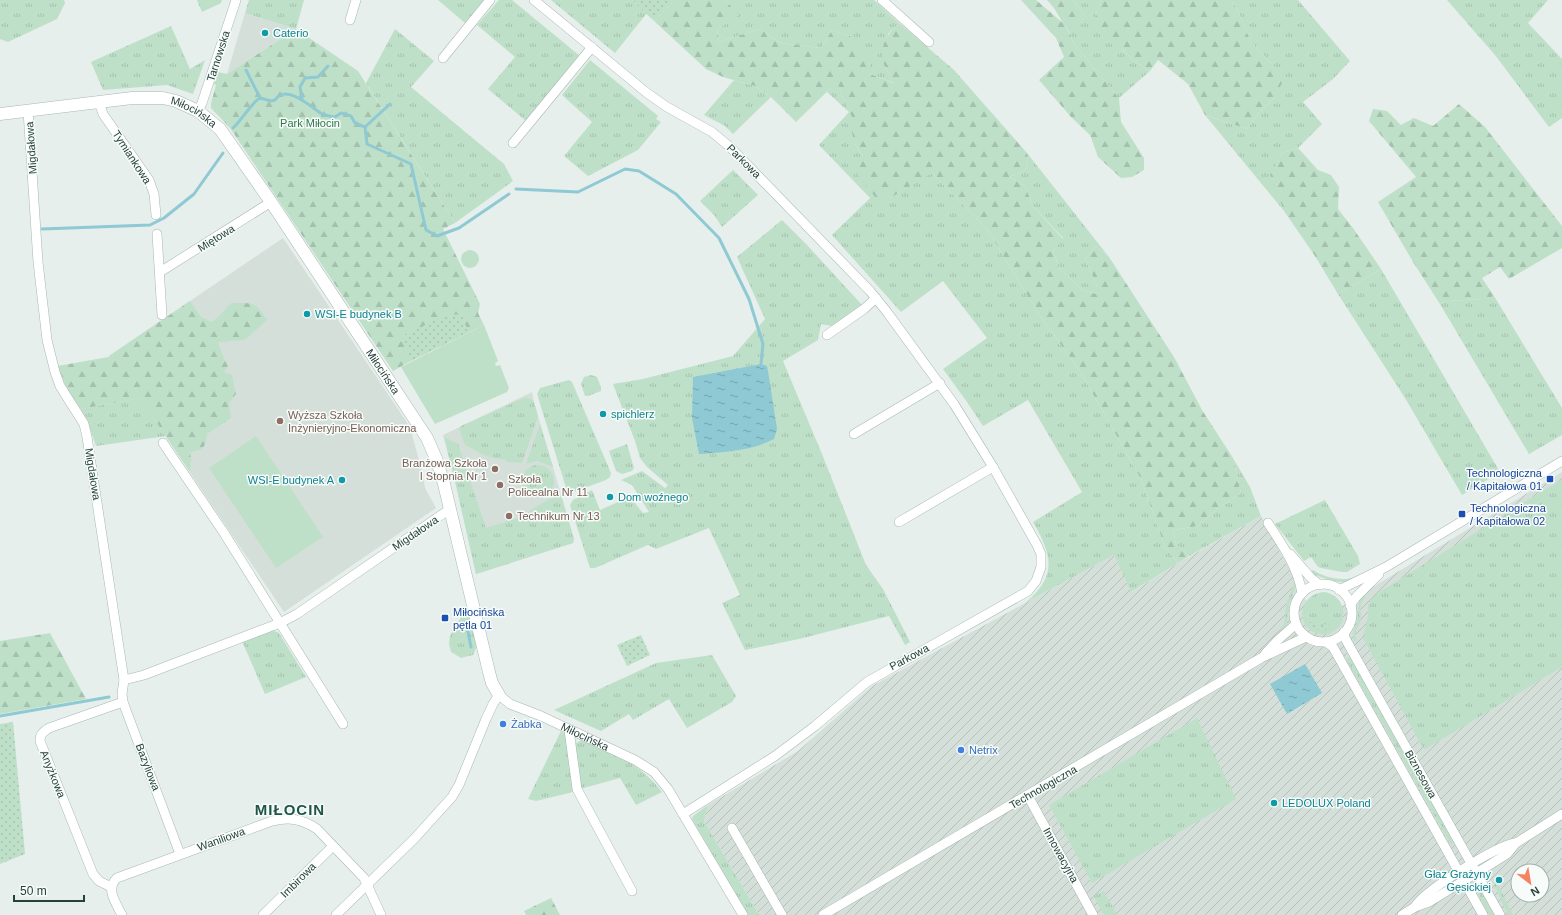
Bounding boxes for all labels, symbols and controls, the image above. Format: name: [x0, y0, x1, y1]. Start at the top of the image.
place label: Caterio: [273, 27, 308, 39]
street label: Tarnowska: [204, 28, 232, 83]
marker: Caterio: [260, 28, 270, 38]
street label: Miłocińska: [170, 94, 220, 130]
park label: Park Miłocin: [280, 117, 340, 129]
street label: Migdałowa: [23, 120, 39, 175]
street label: Tymiankowa: [110, 128, 154, 187]
street label: Parkowa: [725, 142, 764, 181]
street label: Miętowa: [195, 222, 237, 254]
place label: WSI-E budynek B: [315, 308, 402, 320]
marker: WSI-E budynek B: [302, 309, 312, 319]
street label: Miłocińska: [364, 347, 403, 397]
place label: spichlerz: [611, 408, 654, 420]
place label: Wyższa Szkoła Inżynieryjno-Ekonomiczna: [288, 409, 417, 434]
marker: spichlerz: [598, 409, 608, 419]
marker: Wyższa Szkoła Inżynieryjno-Ekonomiczna: [275, 416, 285, 426]
street label: Migdałowa: [83, 447, 103, 502]
place label: Branżowa Szkoła I Stopnia Nr 1: [402, 457, 488, 482]
marker: Branżowa Szkoła I Stopnia Nr 1: [490, 464, 500, 474]
place label: Technologiczna / Kapitałowa 01: [1466, 467, 1543, 492]
place label: Szkoła Policealna Nr 11: [508, 473, 588, 498]
place label: WSI-E budynek A: [248, 474, 335, 486]
marker: Technologiczna / Kapitałowa 01: [1545, 474, 1555, 484]
marker: WSI-E budynek A: [337, 475, 347, 485]
marker: Szkoła Policealna Nr 11: [495, 480, 505, 490]
place label: Dom woźnego: [618, 491, 688, 503]
marker: Dom woźnego: [605, 492, 615, 502]
place label: Technologiczna / Kapitałowa 02: [1470, 502, 1547, 527]
marker: Technologiczna / Kapitałowa 02: [1457, 509, 1467, 519]
place label: Technikum Nr 13: [517, 510, 600, 522]
marker: Technikum Nr 13: [504, 511, 514, 521]
street label: Migdałowa: [390, 513, 441, 553]
place label: Miłocińska pętla 01: [453, 606, 505, 631]
marker: Miłocińska pętla 01: [440, 613, 450, 623]
street label: Parkowa: [887, 641, 931, 672]
place label: Żabka: [511, 718, 542, 730]
marker: Żabka: [498, 719, 508, 729]
street label: Miłocińska: [559, 720, 611, 753]
street label: Bazyliowa: [134, 742, 163, 793]
place label: Netrix: [969, 744, 998, 756]
marker: Netrix: [956, 745, 966, 755]
street label: Biznesowa: [1403, 748, 1440, 801]
street label: Anyżkowa: [38, 749, 68, 800]
street label: Technologiczna: [1007, 762, 1080, 811]
place label: LEDOLUX Poland: [1282, 797, 1371, 809]
marker: LEDOLUX Poland: [1269, 798, 1279, 808]
district label: MIŁOCIN: [255, 801, 325, 818]
street label: Waniliowa: [196, 825, 247, 853]
street label: Innowacyjna: [1041, 825, 1081, 885]
street label: Imbirowa: [278, 859, 319, 900]
north arrow: [1510, 863, 1550, 903]
place label: Głaz Grażyny Gęsickiej: [1424, 868, 1491, 893]
marker: Głaz Grażyny Gęsickiej: [1494, 875, 1504, 885]
scale bar: [14, 877, 84, 903]
text: 50 m: [20, 884, 47, 898]
text: N: [1529, 884, 1542, 899]

